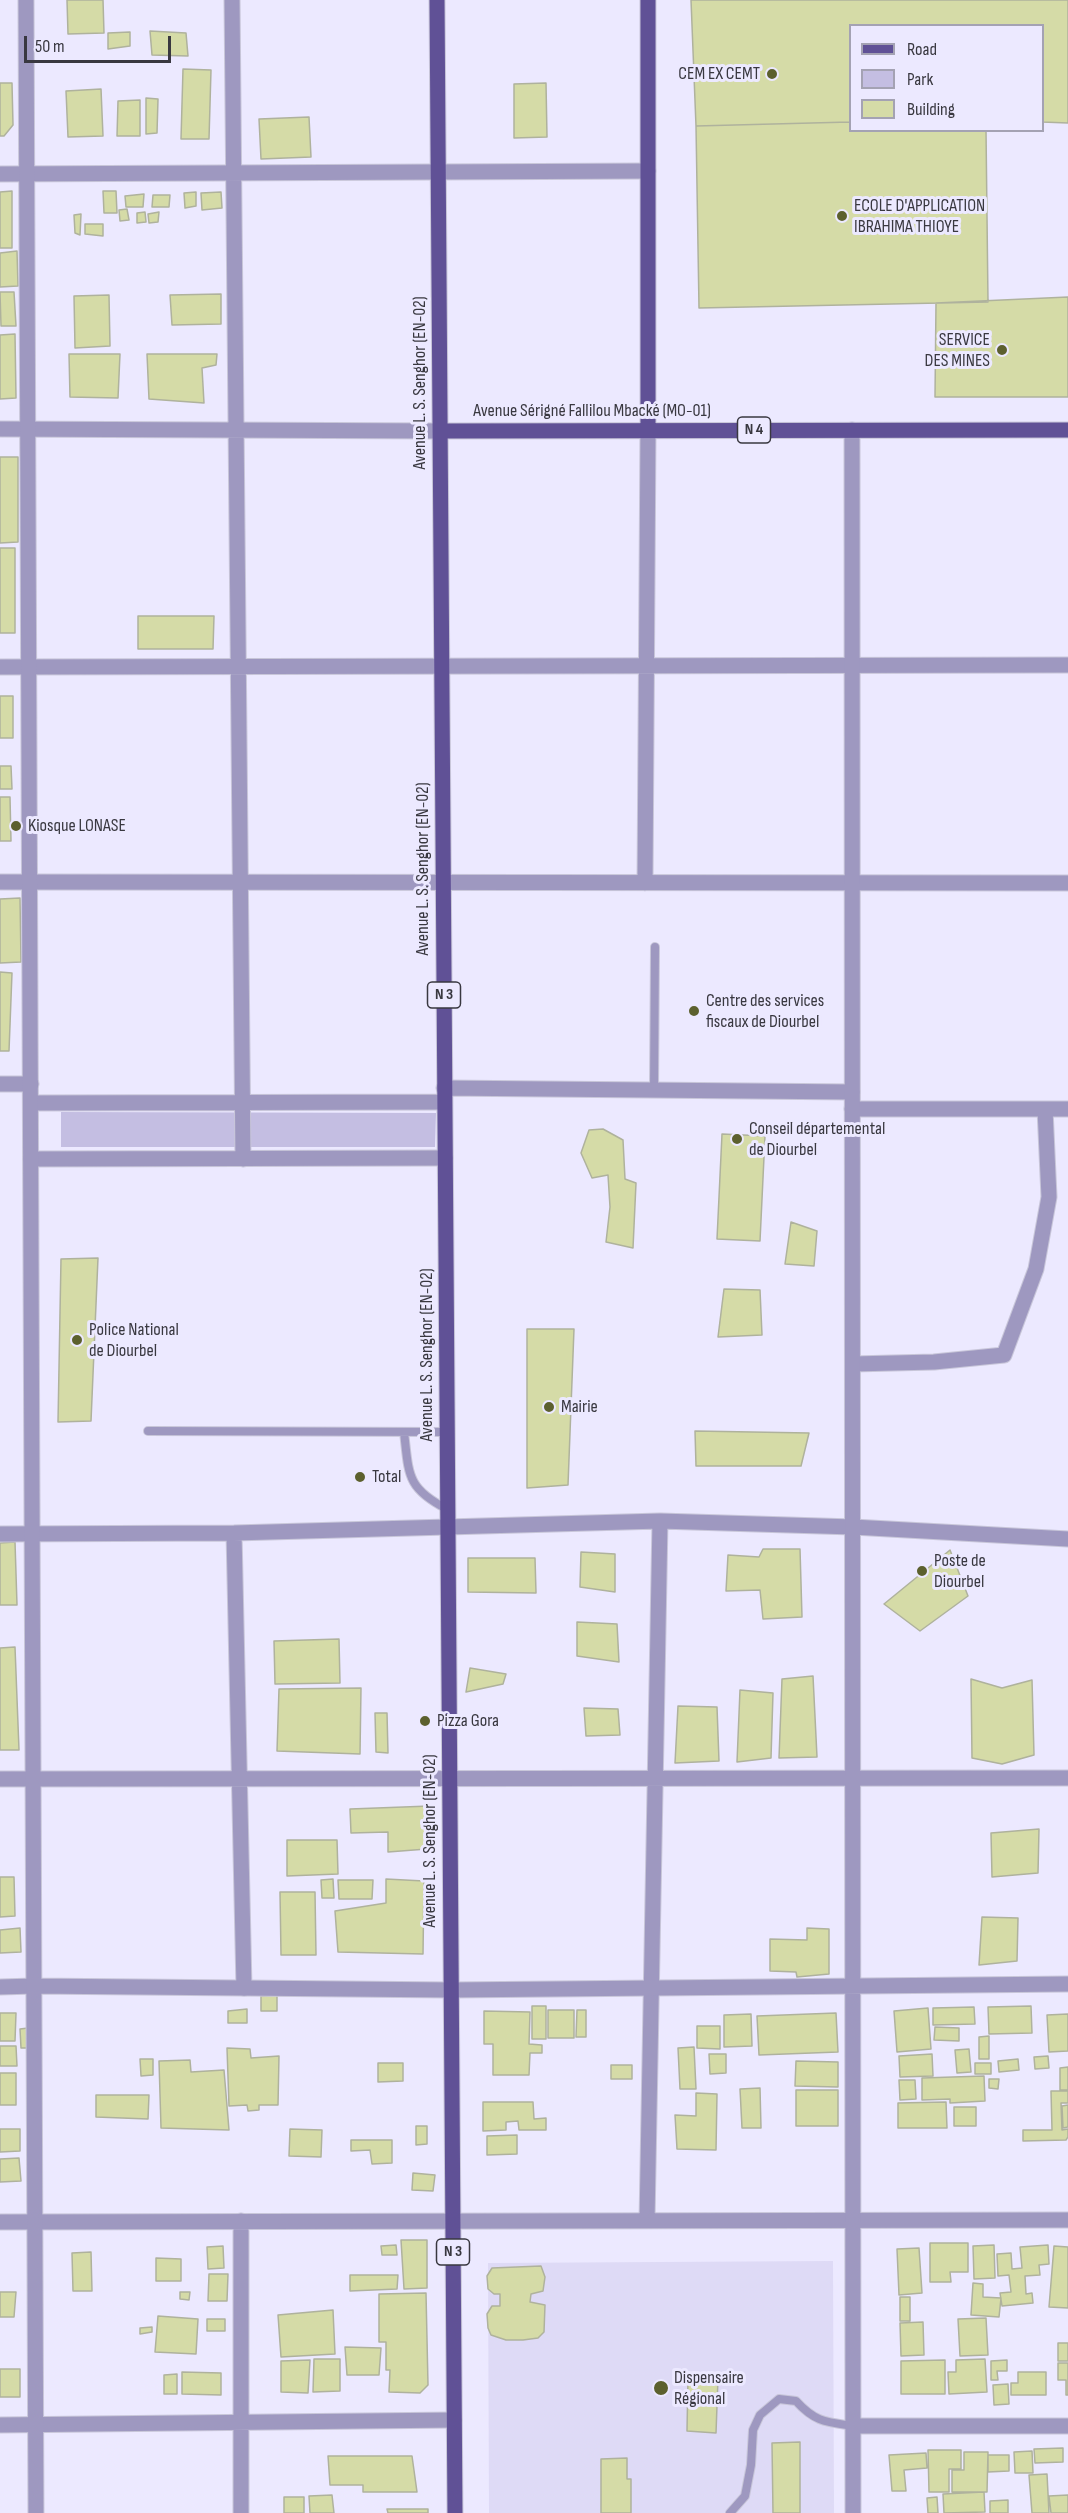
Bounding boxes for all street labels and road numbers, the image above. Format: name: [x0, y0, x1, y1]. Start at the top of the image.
street label: Avenue L. S. Senghor (EN-02): [409, 296, 431, 470]
street label: Avenue Sérigné Fallilou Mbacké (MO-01): [473, 400, 711, 422]
road number: N 4: [738, 417, 771, 443]
street label: Avenue L. S. Senghor (EN-02): [412, 782, 434, 956]
road number: N 3: [428, 982, 460, 1008]
street label: Avenue L. S. Senghor (EN-02): [416, 1268, 438, 1442]
street label: Avenue L. S. Senghor (EN-02): [419, 1754, 441, 1928]
road number: N 3: [436, 2239, 470, 2265]

